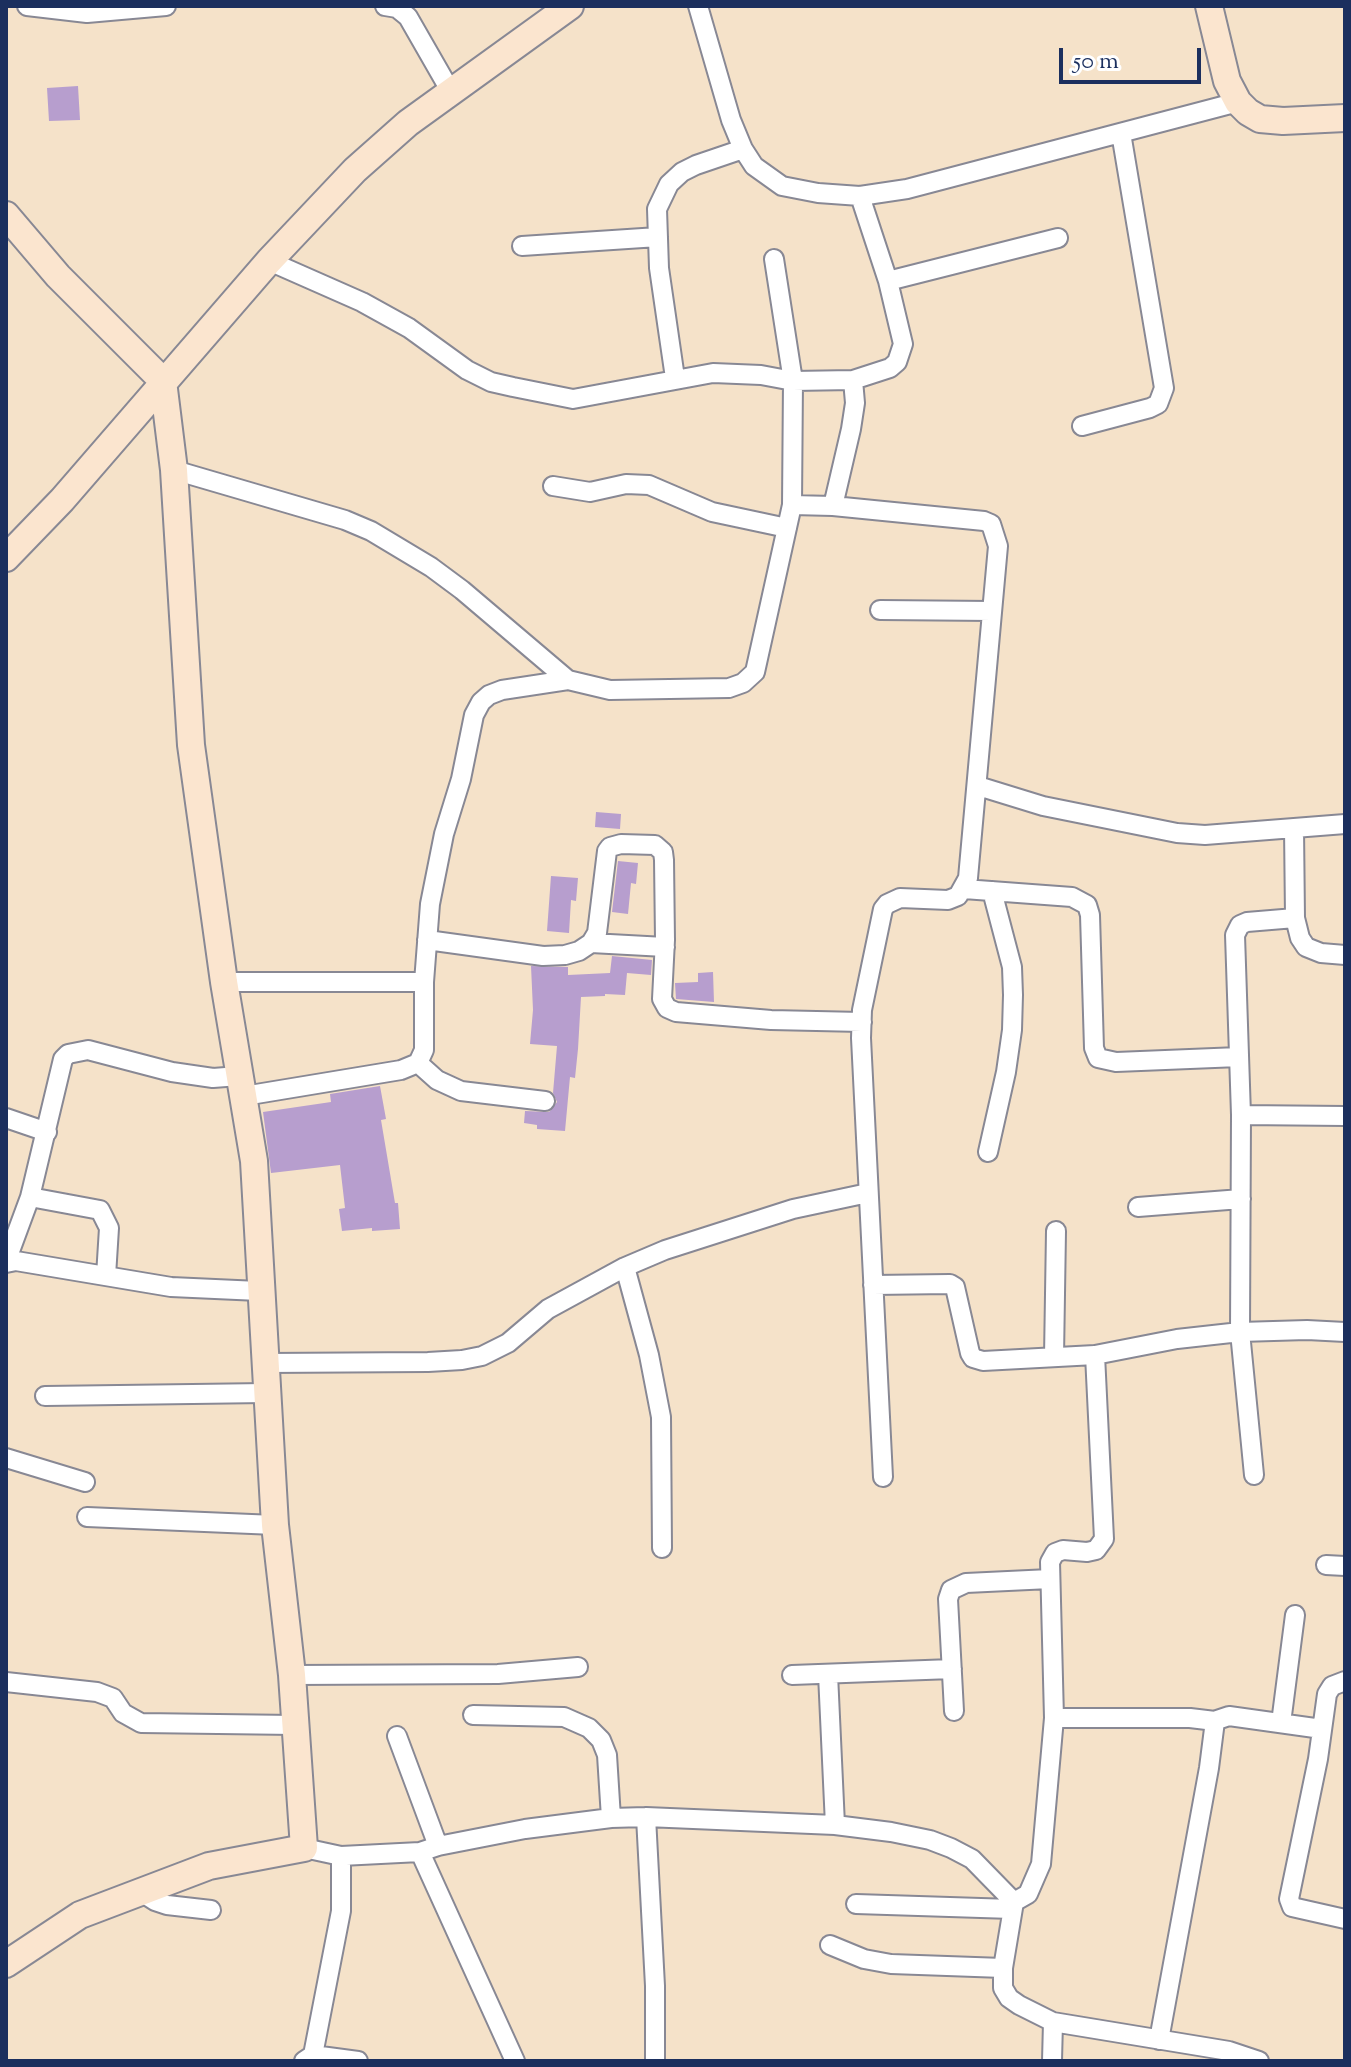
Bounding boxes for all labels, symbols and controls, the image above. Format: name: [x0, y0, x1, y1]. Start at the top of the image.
scale bar: [1063, 32, 1205, 82]
text: 50 m: [1073, 45, 1119, 79]

